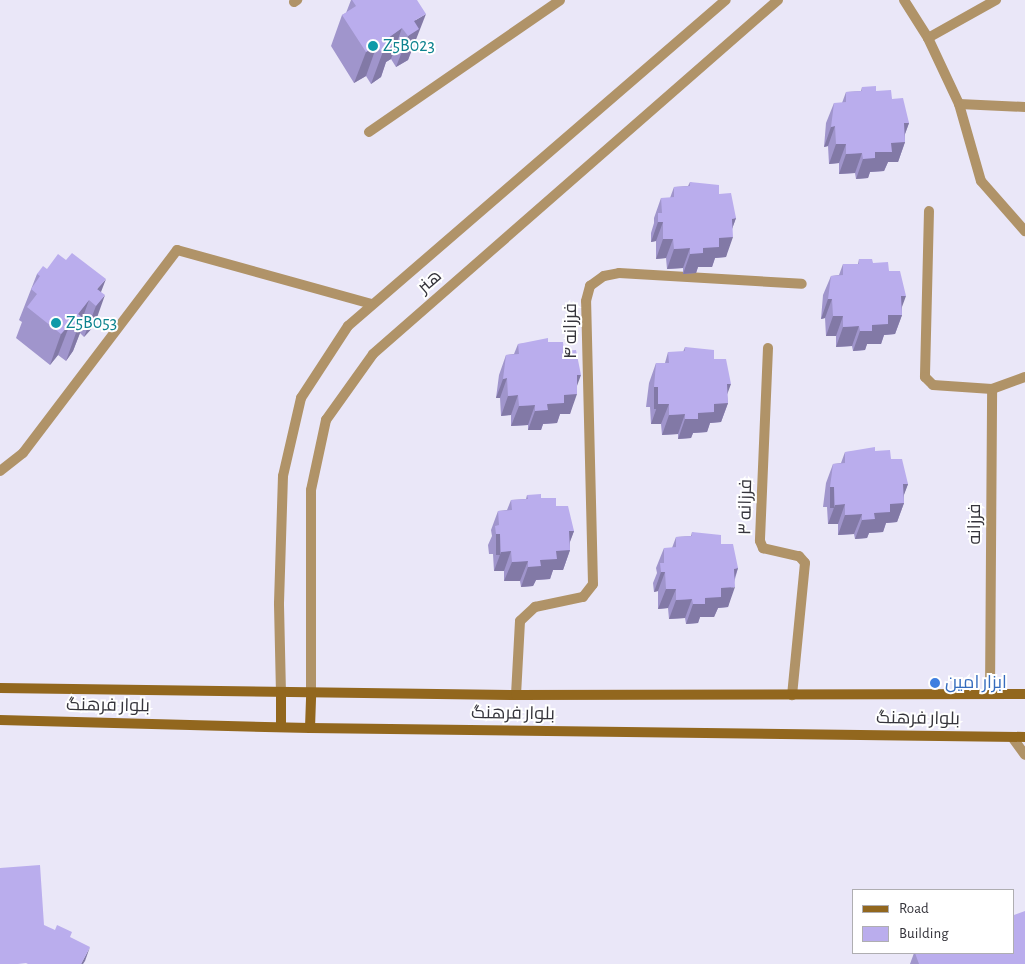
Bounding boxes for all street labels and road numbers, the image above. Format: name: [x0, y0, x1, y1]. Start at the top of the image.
street label: هنر: [413, 266, 447, 298]
street label: فرزانه ۴: [560, 303, 582, 359]
street label: فرزانه ۳: [735, 479, 757, 535]
street label: فرزانه: [964, 503, 986, 545]
street label: بلوار فرهنگ: [66, 694, 150, 718]
street label: بلوار فرهنگ: [471, 702, 555, 726]
street label: بلوار فرهنگ: [876, 707, 960, 731]

